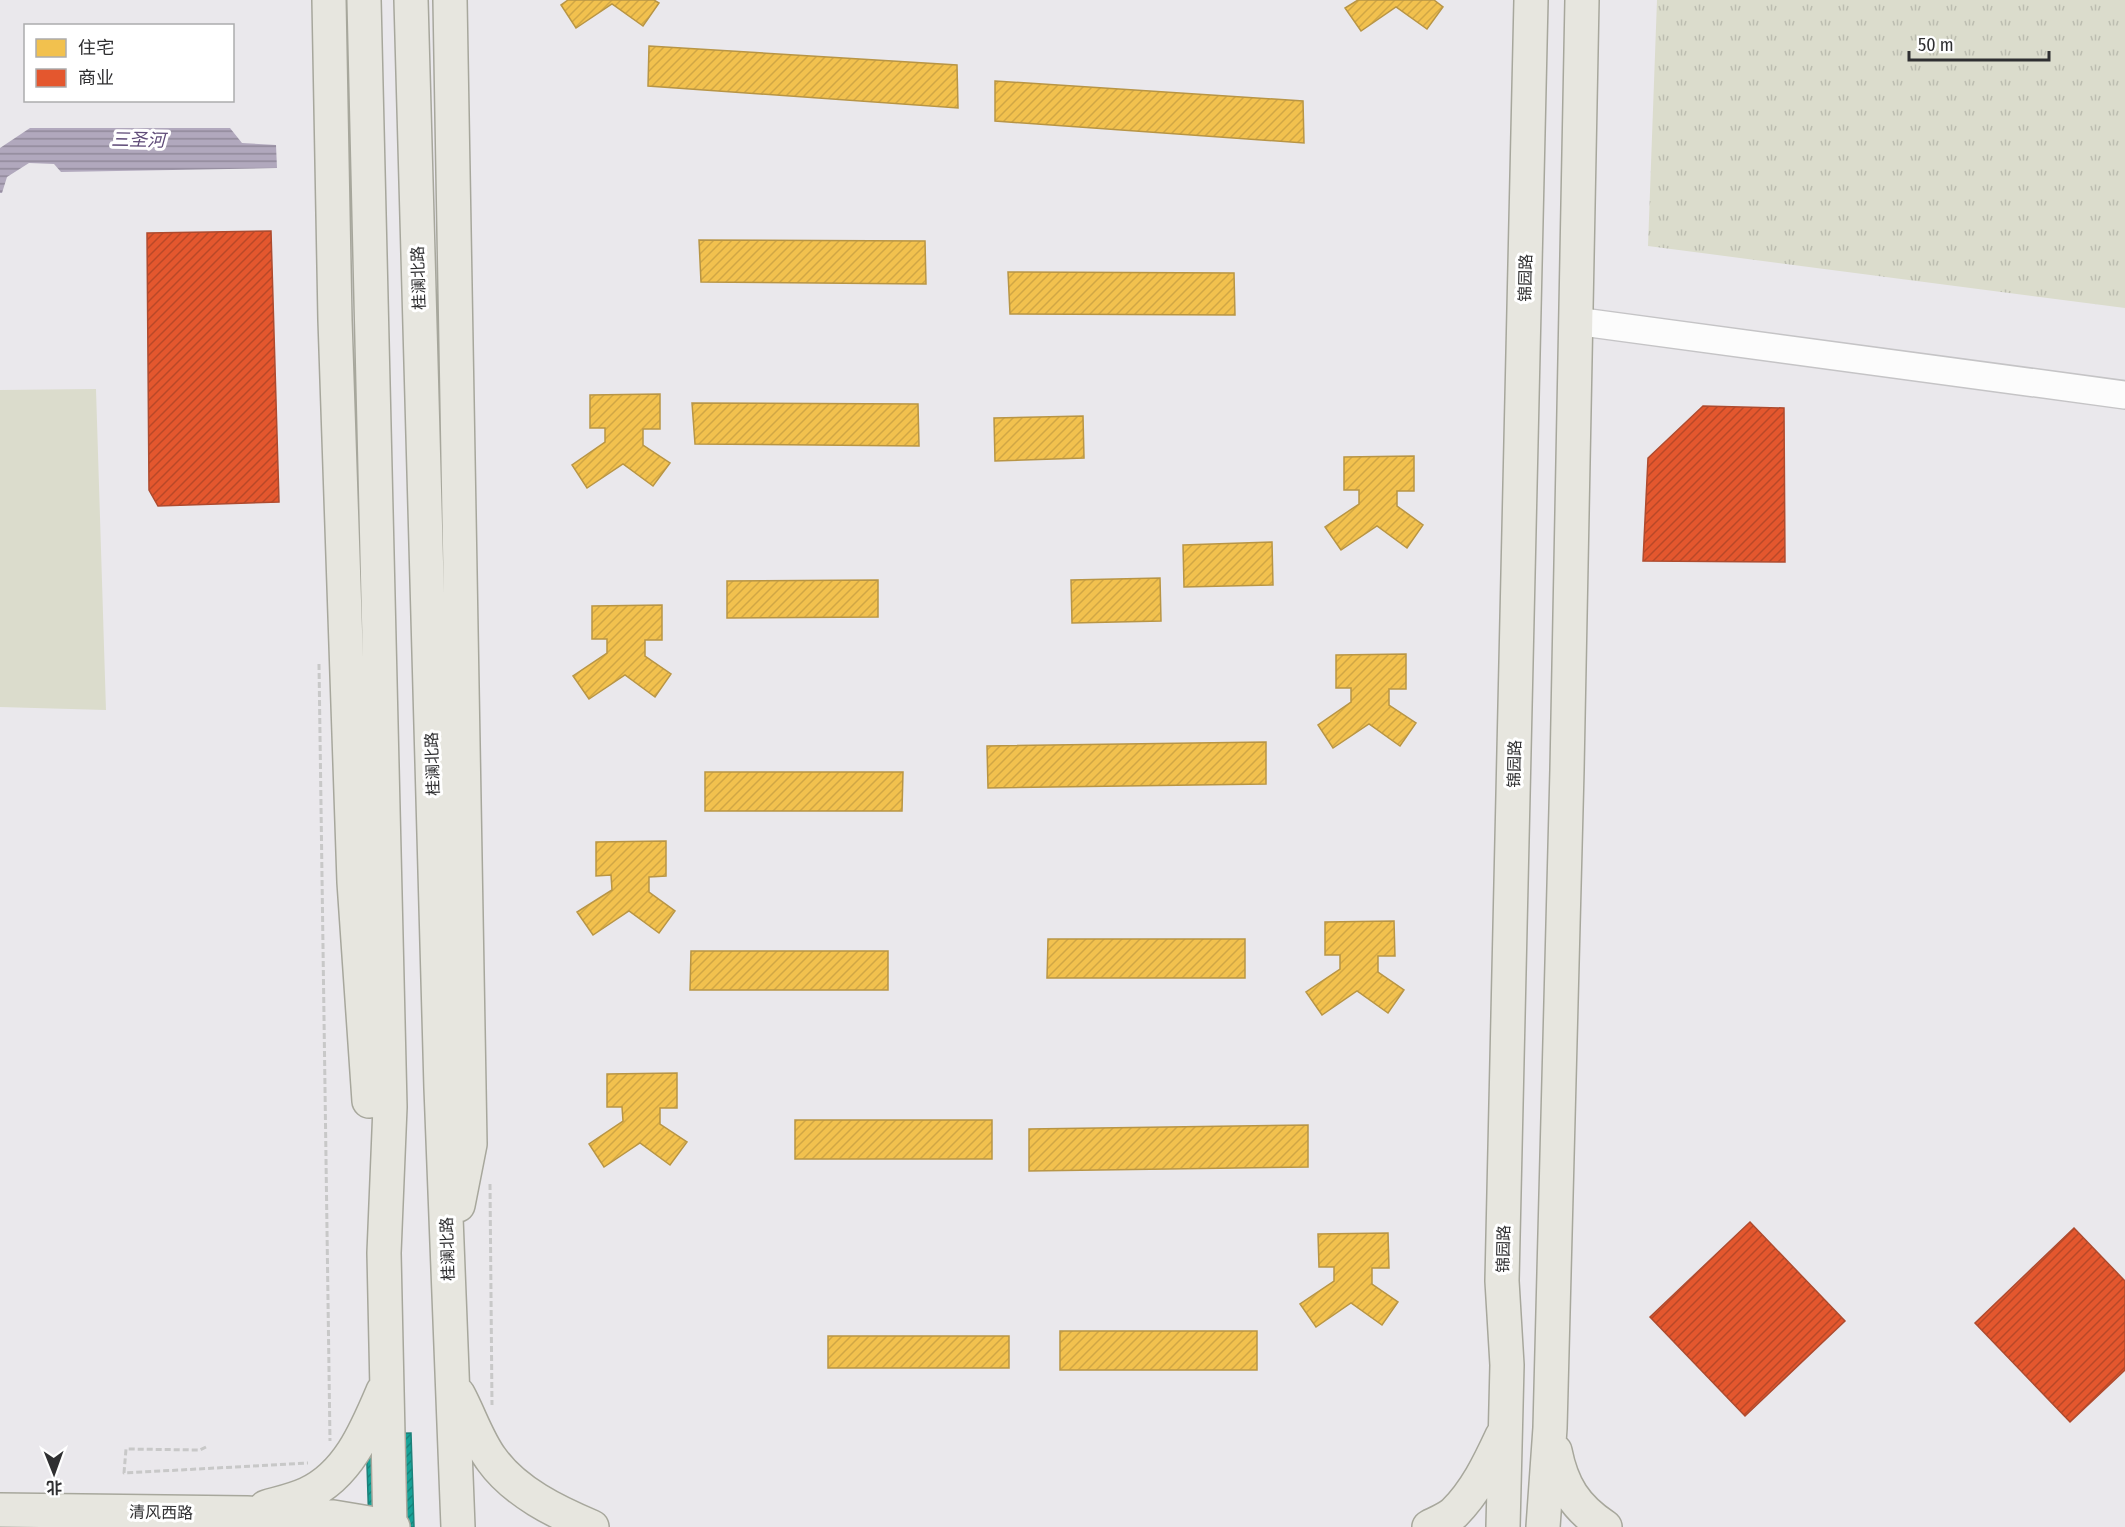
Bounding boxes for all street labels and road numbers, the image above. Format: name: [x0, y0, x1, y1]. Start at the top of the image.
street label: 桂澜北路: [408, 246, 429, 310]
street label: 锦园路: [1516, 254, 1535, 302]
street label: 桂澜北路: [422, 732, 443, 796]
street label: 锦园路: [1505, 740, 1524, 788]
street label: 桂澜北路: [437, 1217, 458, 1281]
street label: 锦园路: [1494, 1225, 1513, 1273]
street label: 清风西路: [129, 1502, 193, 1523]

